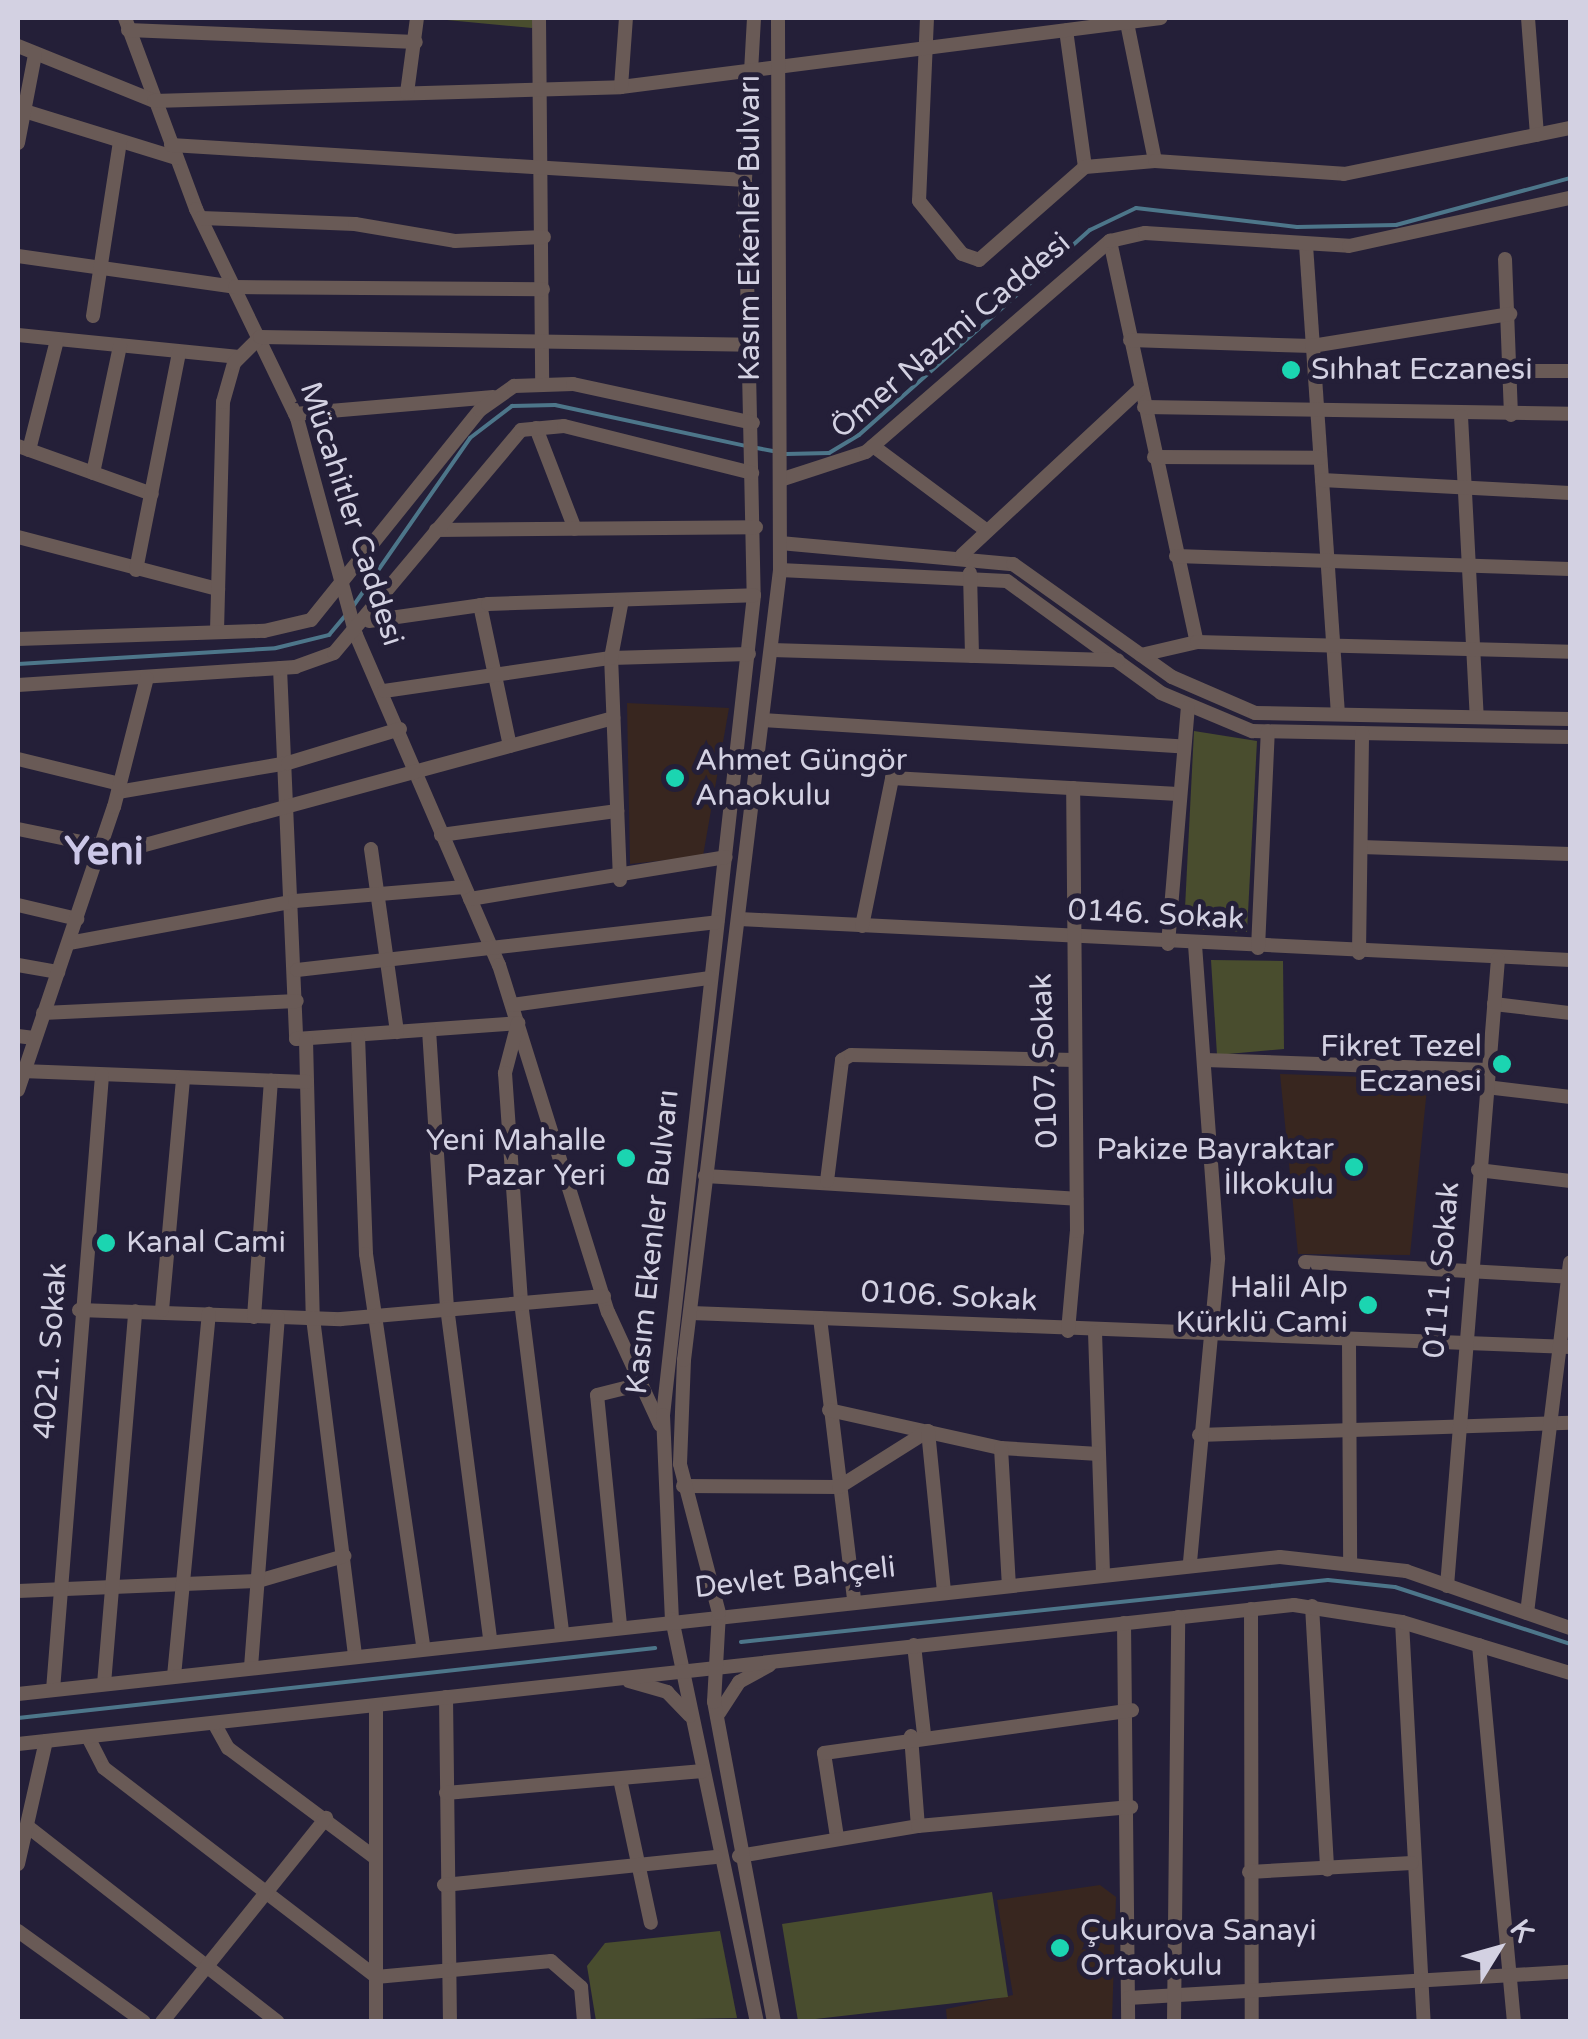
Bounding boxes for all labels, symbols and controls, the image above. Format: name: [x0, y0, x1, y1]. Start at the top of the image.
street label: Kasım Ekenler Bulvarı: [732, 75, 768, 381]
street label: Ömer Nazmi Caddesi: [824, 225, 1078, 447]
place label: Sıhhat Eczanesi: [1311, 352, 1533, 388]
marker: Sıhhat Eczanesi: [1280, 359, 1302, 381]
street label: Mücahitler Caddesi: [291, 378, 411, 650]
place label: Ahmet Güngör Anaokulu: [695, 743, 907, 814]
marker: Ahmet Güngör Anaokulu: [664, 767, 686, 789]
district label: Yeni: [64, 827, 144, 875]
street label: 0146. Sokak: [1067, 892, 1245, 938]
street label: 0107. Sokak: [1024, 973, 1066, 1149]
place label: Fikret Tezel Eczanesi: [1320, 1029, 1482, 1100]
marker: Fikret Tezel Eczanesi: [1491, 1053, 1513, 1075]
street label: Kasım Ekenler Bulvarı: [619, 1088, 687, 1396]
place label: Yeni Mahalle Pazar Yeri: [426, 1123, 606, 1194]
place label: Pakize Bayraktar İlkokulu: [1096, 1132, 1334, 1202]
marker: Yeni Mahalle Pazar Yeri: [615, 1147, 637, 1169]
marker: Pakize Bayraktar İlkokulu: [1343, 1156, 1365, 1178]
street label: 0111. Sokak: [1416, 1180, 1468, 1360]
place label: Kanal Cami: [126, 1225, 286, 1261]
marker: Kanal Cami: [95, 1232, 117, 1254]
street label: 4021. Sokak: [27, 1261, 75, 1441]
place label: Halil Alp Kürklü Cami: [1176, 1270, 1348, 1340]
street label: 0106. Sokak: [860, 1274, 1038, 1320]
marker: Halil Alp Kürklü Cami: [1357, 1294, 1379, 1316]
street label: Devlet Bahçeli: [693, 1550, 897, 1606]
north arrow: [1448, 1899, 1548, 1999]
place label: Çukurova Sanayi Ortaokulu: [1080, 1913, 1317, 1984]
text: K: [1503, 1913, 1541, 1949]
marker: Çukurova Sanayi Ortaokulu: [1049, 1937, 1071, 1959]

